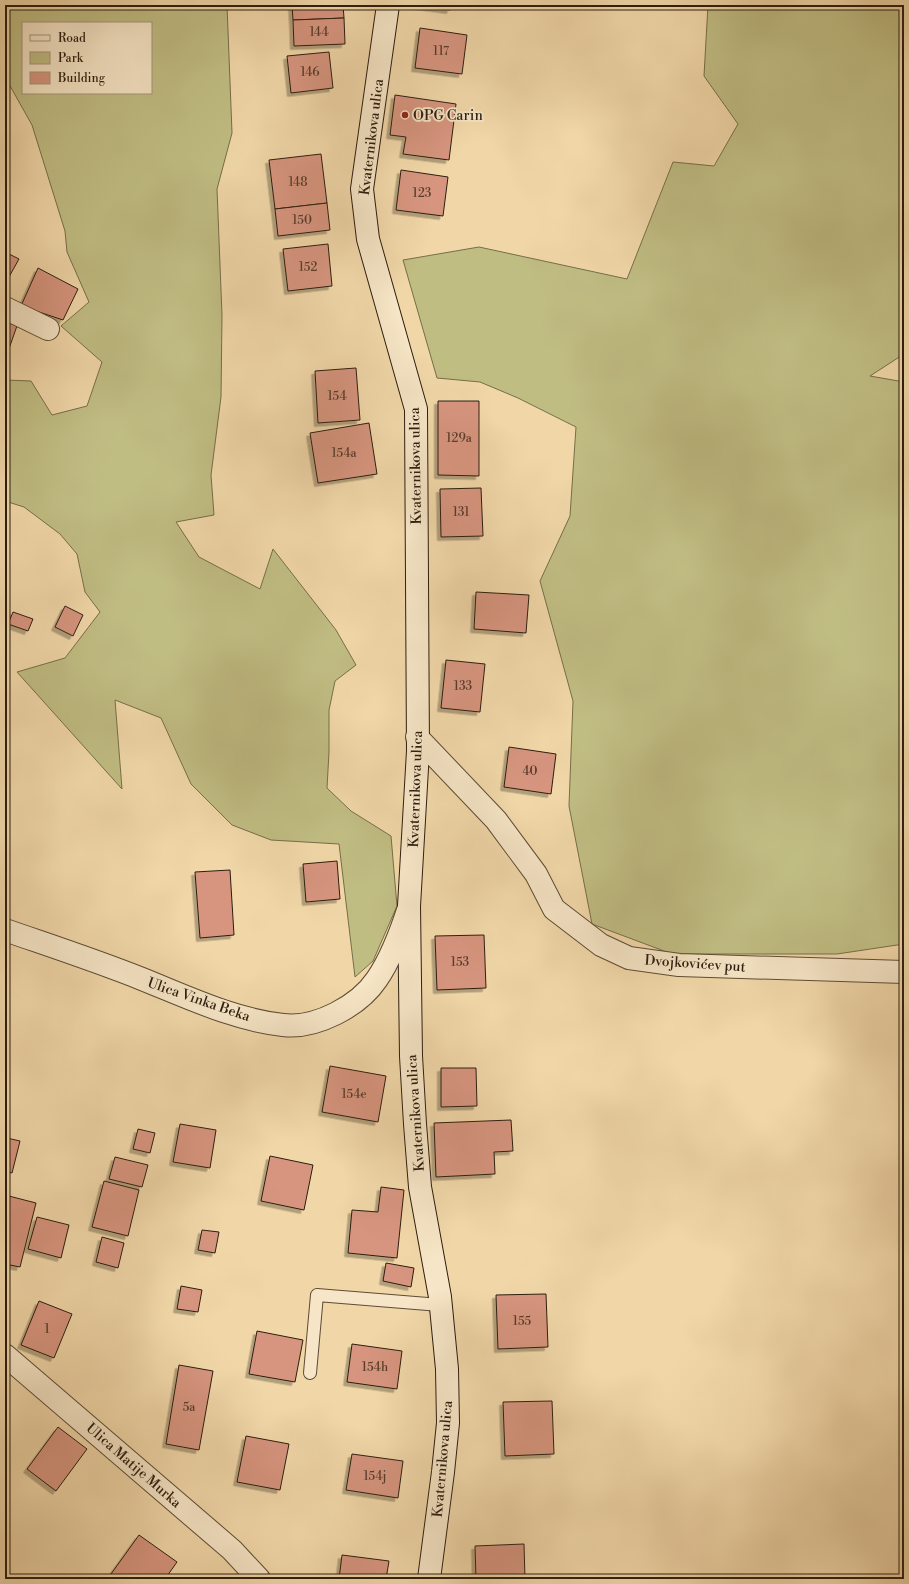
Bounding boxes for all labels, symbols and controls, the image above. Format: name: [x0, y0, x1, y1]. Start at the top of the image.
legend: [22, 22, 152, 94]
house number: 144: [309, 25, 329, 40]
text: Road: [58, 31, 86, 46]
house number: 117: [433, 44, 449, 59]
text: Park: [58, 51, 84, 66]
house number: 146: [300, 65, 320, 80]
text: Building: [57, 71, 106, 86]
street label: Kvaternikova ulica: [356, 77, 388, 196]
place label: OPG Carin: [413, 107, 483, 125]
marker: OPG Carin: [400, 110, 410, 120]
house number: 148: [288, 175, 308, 190]
house number: 123: [413, 186, 432, 201]
house number: 150: [292, 213, 312, 228]
house number: 152: [299, 260, 317, 275]
house number: 154: [327, 389, 347, 404]
street label: Kvaternikova ulica: [406, 406, 426, 525]
house number: 129a: [446, 431, 473, 446]
house number: 154a: [331, 446, 358, 461]
house number: 131: [453, 505, 470, 520]
house number: 133: [454, 679, 473, 694]
street label: Kvaternikova ulica: [405, 729, 427, 848]
house number: 40: [522, 764, 538, 779]
street label: Dvojkovićev put: [644, 951, 746, 977]
house number: 153: [451, 955, 470, 970]
street label: Ulica Vinka Beka: [145, 974, 253, 1026]
street label: Kvaternikova ulica: [403, 1053, 429, 1172]
house number: 154e: [341, 1087, 367, 1102]
house number: 155: [513, 1314, 532, 1329]
house number: 1: [44, 1322, 50, 1337]
house number: 154h: [362, 1360, 388, 1375]
street label: Kvaternikova ulica: [429, 1399, 457, 1518]
house number: 5a: [183, 1400, 196, 1415]
street label: Ulica Matije Murka: [82, 1419, 185, 1513]
house number: 154j: [363, 1469, 387, 1484]

